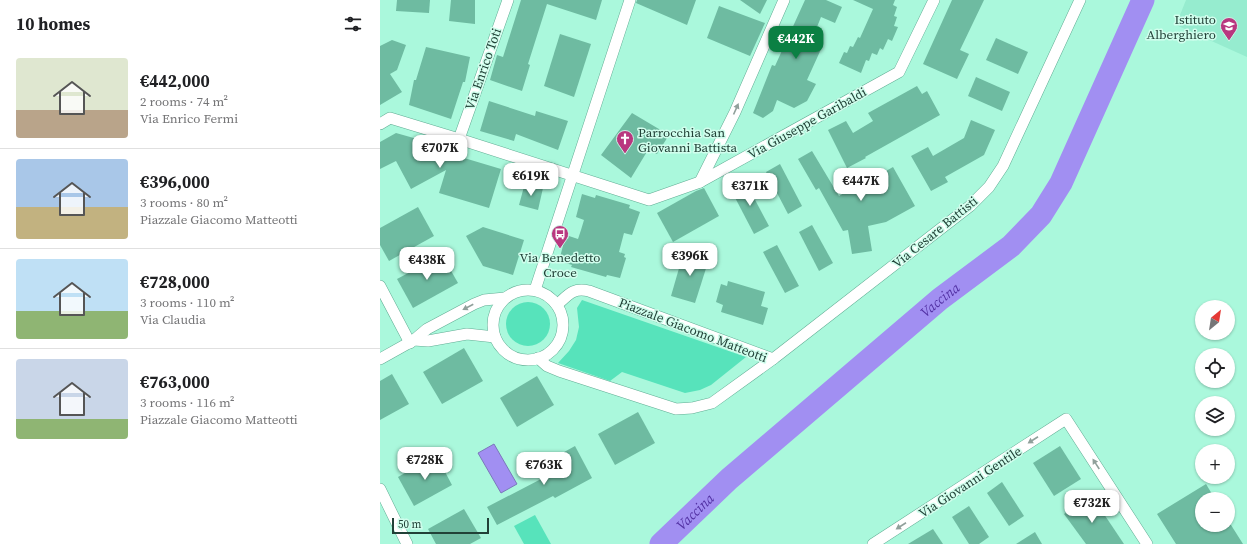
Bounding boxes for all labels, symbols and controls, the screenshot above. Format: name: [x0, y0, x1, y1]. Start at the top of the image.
place label: Istituto Alberghiero: [1147, 11, 1216, 43]
text: 10 homes: [16, 12, 90, 36]
icon: filters: [342, 13, 364, 35]
school or university icon: Istituto Alberghiero: [1219, 16, 1239, 41]
street label: Via Enrico Toti: [461, 26, 505, 112]
pin: €442K: [768, 26, 824, 60]
text: €442K: [777, 30, 815, 47]
text: €442,000: [140, 69, 210, 93]
icon: home: [48, 74, 96, 122]
street label: Via Giuseppe Garibaldi: [745, 83, 869, 163]
text: 2 rooms · 74 m²: [140, 93, 228, 110]
one-way arrow: [733, 103, 739, 115]
text: Via Enrico Fermi: [140, 110, 238, 127]
place label: Parrocchia San Giovanni Battista: [638, 124, 738, 156]
church icon: Parrocchia San Giovanni Battista: [615, 129, 635, 154]
pin: €707K: [412, 135, 468, 169]
text: €707K: [421, 139, 459, 156]
pin: €619K: [503, 163, 559, 197]
text: €619K: [512, 167, 550, 184]
pin: €447K: [833, 168, 889, 202]
text: €396,000: [140, 170, 210, 194]
text: €447K: [842, 172, 880, 189]
pin: €371K: [722, 173, 778, 207]
icon: home: [48, 175, 96, 223]
text: €371K: [731, 177, 769, 194]
street label: Via Cesare Battisti: [889, 192, 981, 272]
text: 3 rooms · 80 m²: [140, 194, 228, 211]
text: Piazzale Giacomo Matteotti: [140, 211, 298, 228]
bus stop icon: Via Benedetto Croce: [550, 224, 570, 249]
pin: €396K: [662, 243, 718, 277]
pin: €438K: [399, 247, 455, 281]
text: €396K: [671, 247, 709, 264]
place label: Via Benedetto Croce: [520, 249, 600, 281]
text: €438K: [408, 251, 446, 268]
text: €728,000: [140, 270, 210, 294]
icon: home: [48, 275, 96, 323]
water label: Vaccina: [916, 277, 965, 322]
text: 3 rooms · 110 m²: [140, 294, 235, 311]
street label: Piazzale Giacomo Matteotti: [616, 294, 770, 366]
north arrow: [1195, 300, 1235, 340]
map controls: [1195, 300, 1235, 532]
one-way arrow: [462, 304, 473, 310]
text: Via Claudia: [140, 311, 206, 328]
button: locate: [1195, 348, 1235, 388]
text: €763,000: [140, 370, 210, 394]
icon: home: [48, 375, 96, 423]
text: 3 rooms · 116 m²: [140, 394, 235, 411]
button: layers: [1195, 396, 1235, 436]
text: Piazzale Giacomo Matteotti: [140, 411, 298, 428]
one-way arrow: [1028, 437, 1039, 444]
street label: Via Giovanni Gentile: [915, 442, 1025, 522]
button: +: [1195, 444, 1235, 484]
pin: €728K: [397, 447, 453, 481]
text: €728K: [406, 451, 444, 468]
pin: €763K: [516, 452, 572, 486]
text: €763K: [525, 456, 563, 473]
one-way arrow: [1092, 458, 1099, 470]
water label: Vaccina: [672, 488, 719, 535]
pin: €732K: [1064, 490, 1120, 524]
button: −: [1195, 492, 1235, 532]
text: €732K: [1073, 494, 1111, 511]
scale bar: [392, 516, 489, 535]
text: 50 m: [398, 517, 421, 532]
one-way arrow: [896, 522, 906, 530]

